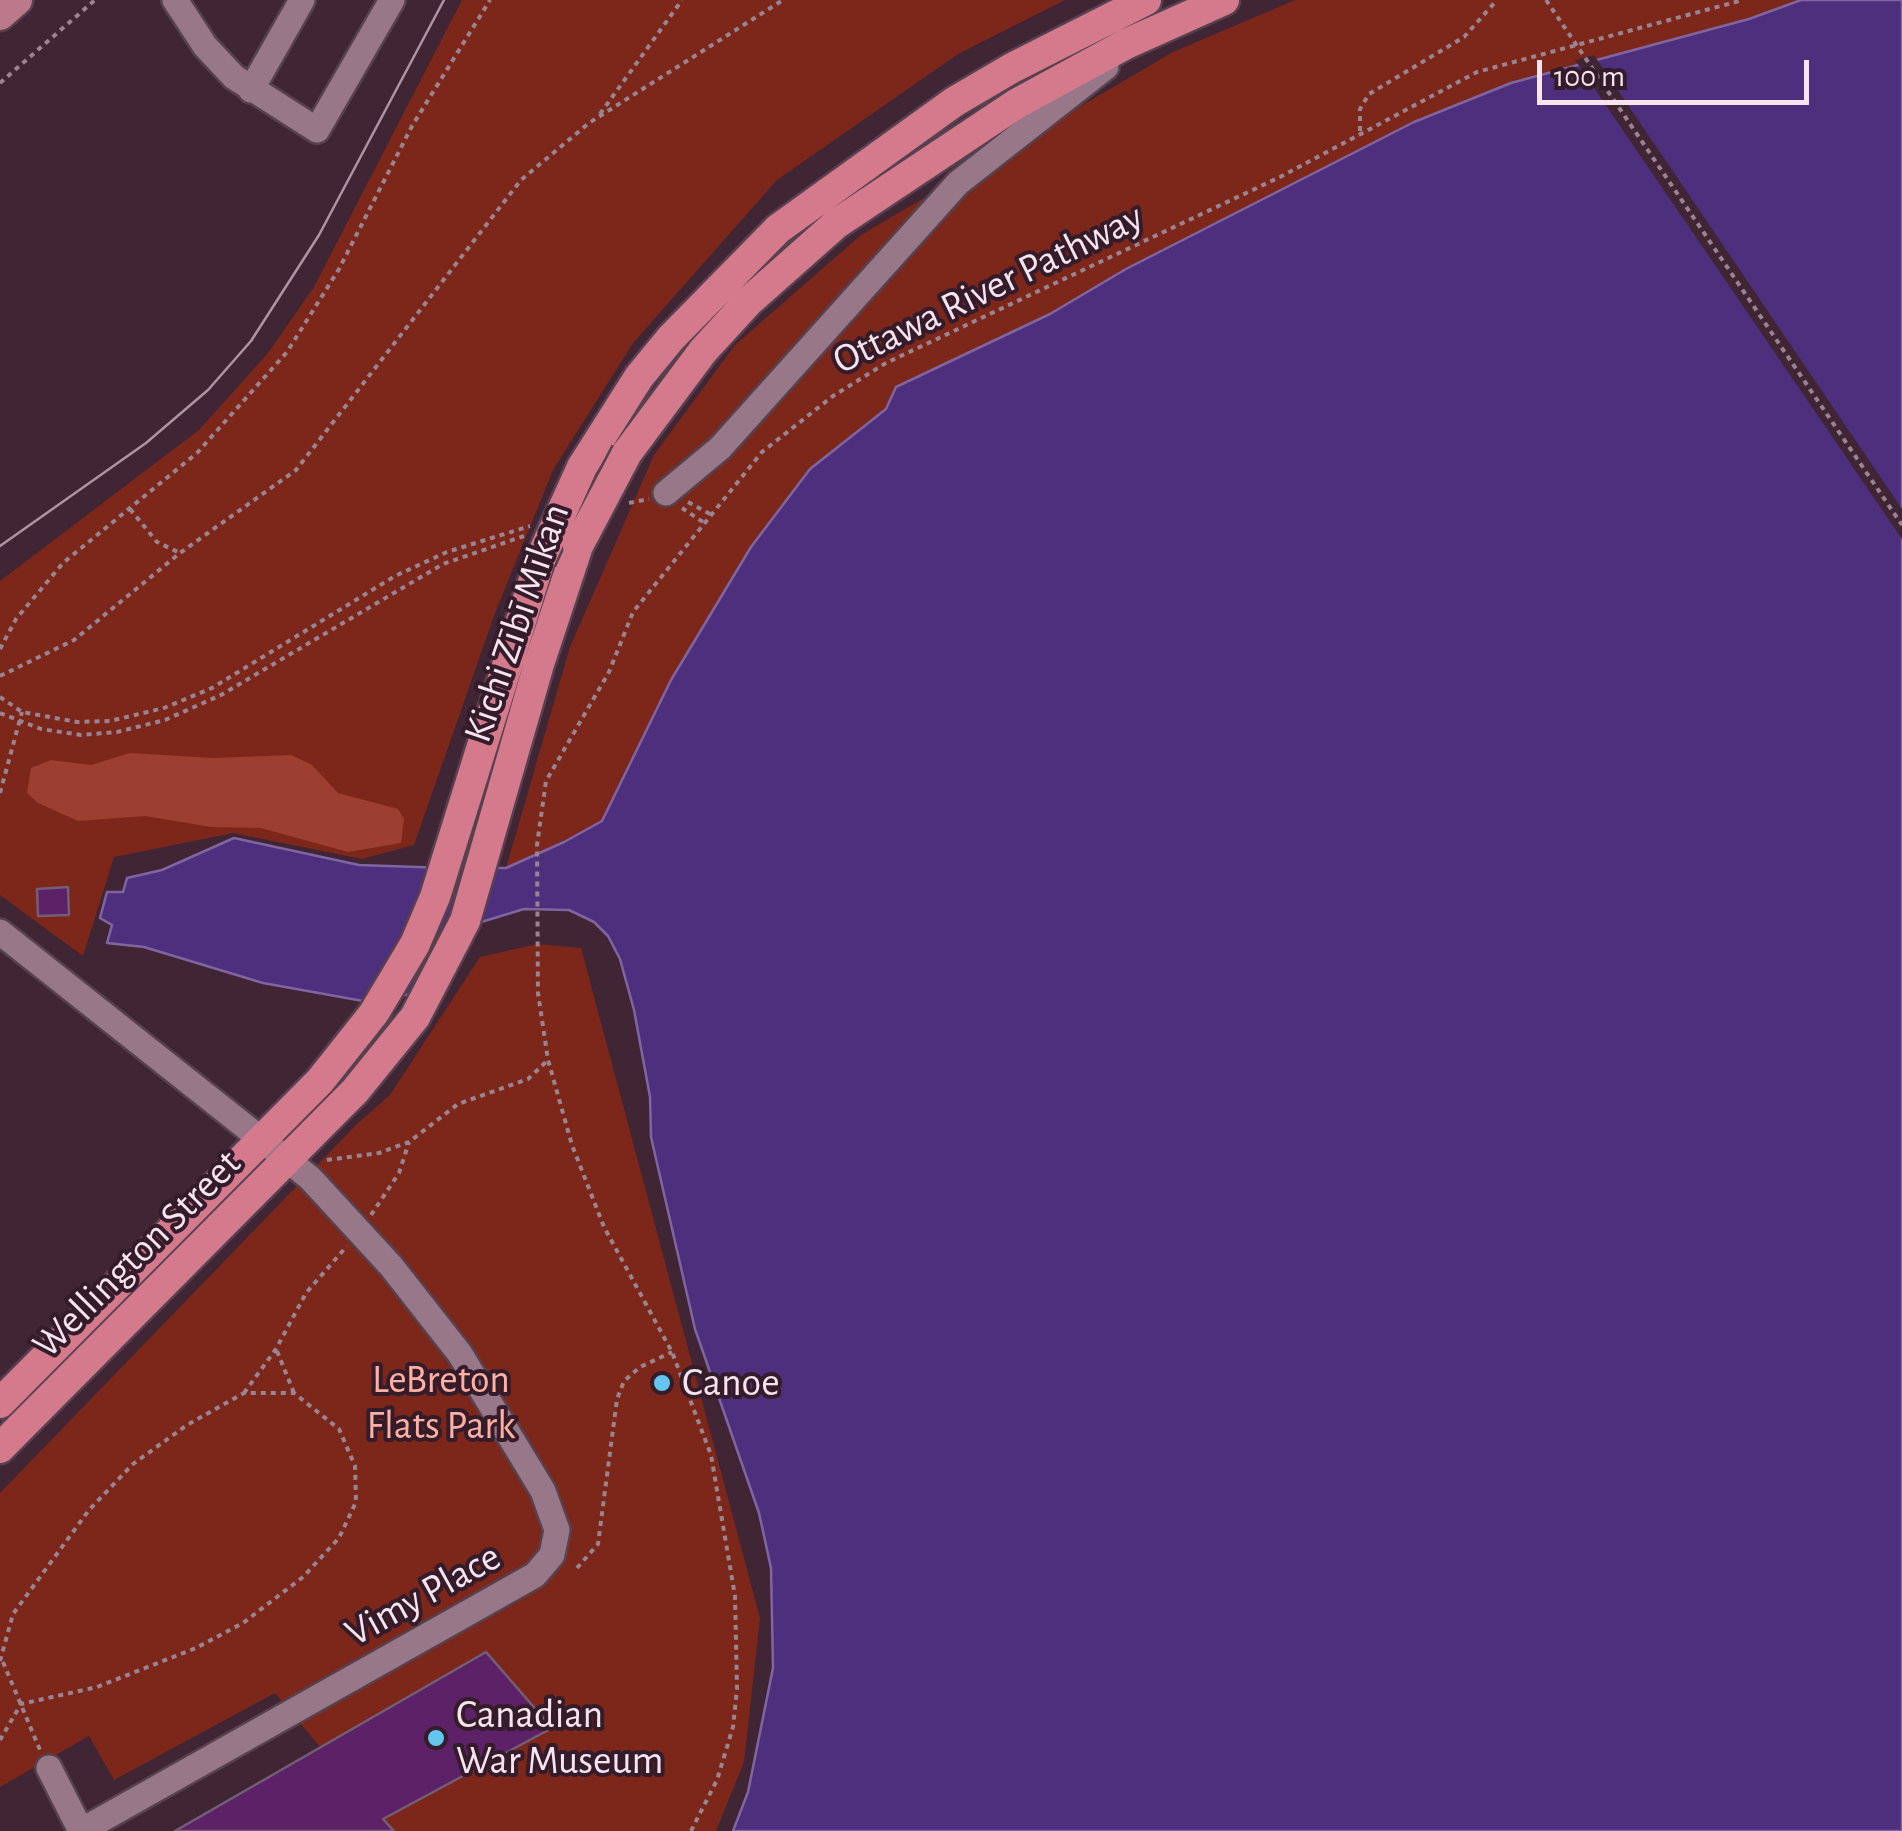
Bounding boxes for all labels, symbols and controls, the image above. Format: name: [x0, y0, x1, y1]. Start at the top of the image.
scale bar: [1542, 40, 1814, 102]
text: 100 m: [1554, 62, 1625, 92]
street label: Ottawa River Pathway: [825, 193, 1151, 385]
street label: Kichi Zībī Mīkan: [454, 497, 580, 749]
street label: Wellington Street: [23, 1140, 251, 1368]
park label: LeBreton Flats Park: [367, 1356, 515, 1450]
place label: Canoe: [682, 1359, 780, 1407]
marker: Canoe: [651, 1372, 673, 1394]
street label: Vimy Place: [337, 1533, 509, 1657]
place label: Canadian War Museum: [456, 1691, 664, 1785]
marker: Canadian War Museum: [425, 1727, 447, 1749]

